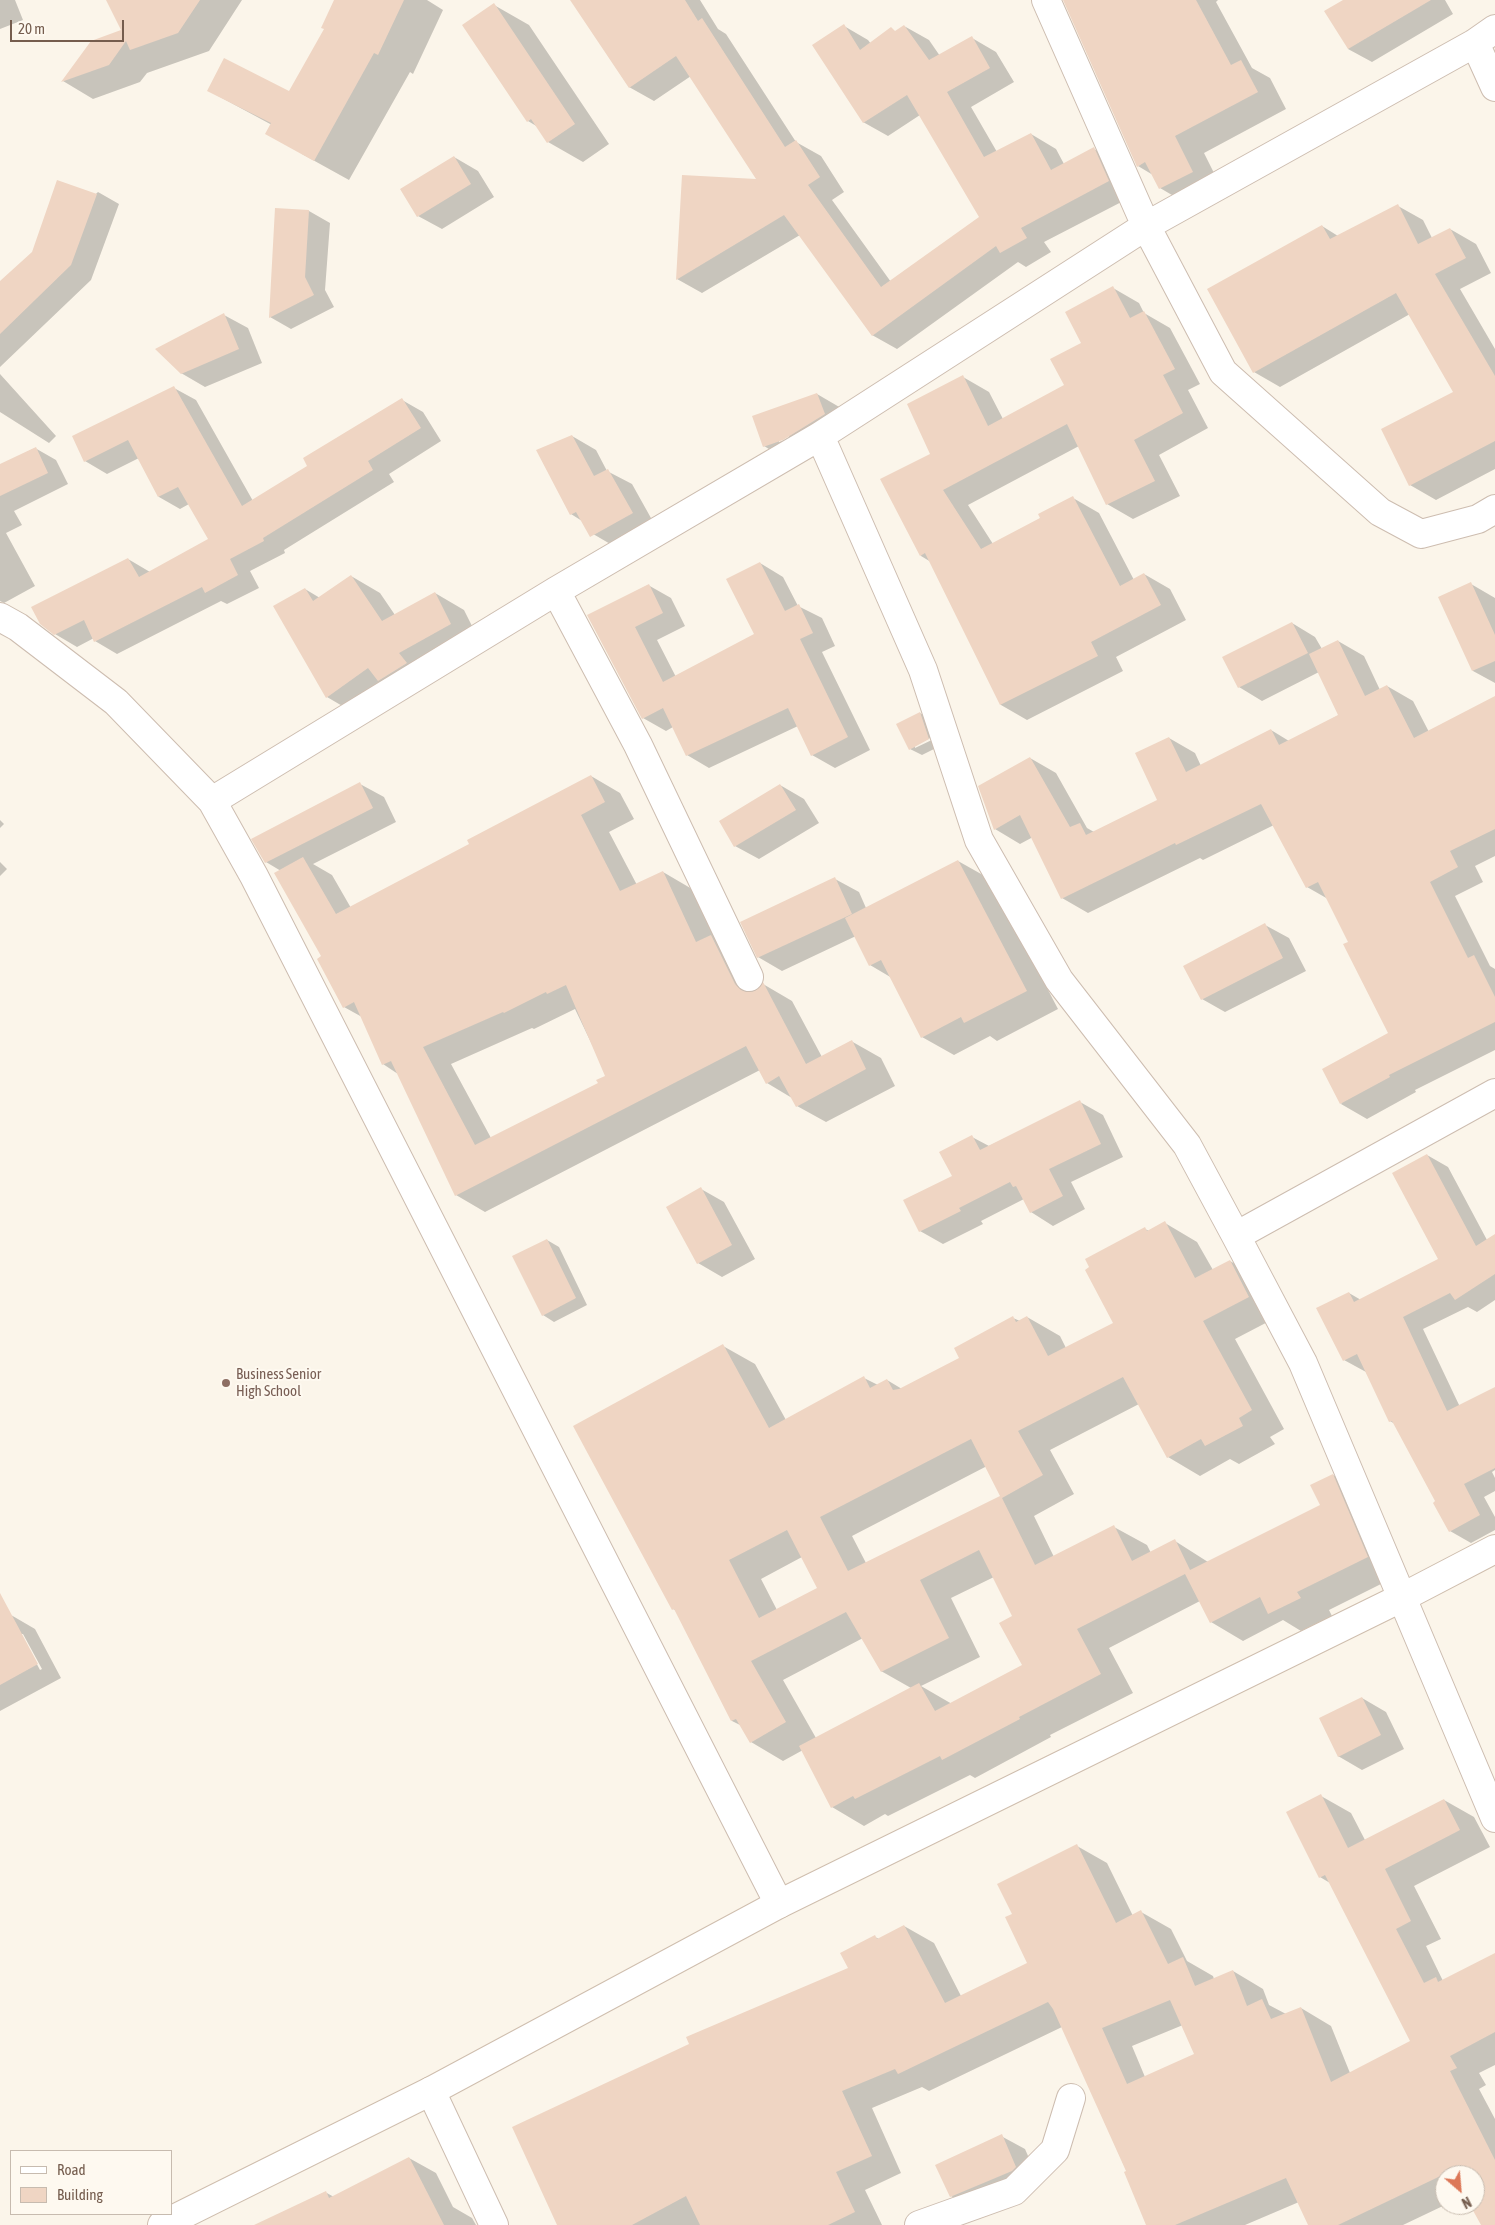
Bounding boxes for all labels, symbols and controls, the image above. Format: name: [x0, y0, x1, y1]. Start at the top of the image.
scale bar: [12, 10, 126, 42]
text: 20 m: [18, 20, 45, 37]
place label: Business Senior High School: [236, 1365, 321, 1400]
marker: Business Senior High School: [220, 1377, 232, 1389]
legend: [10, 2150, 172, 2215]
text: Road: [57, 2161, 86, 2178]
north arrow: [1435, 2165, 1485, 2215]
text: Building: [57, 2186, 103, 2203]
text: N: [1459, 2193, 1474, 2211]

